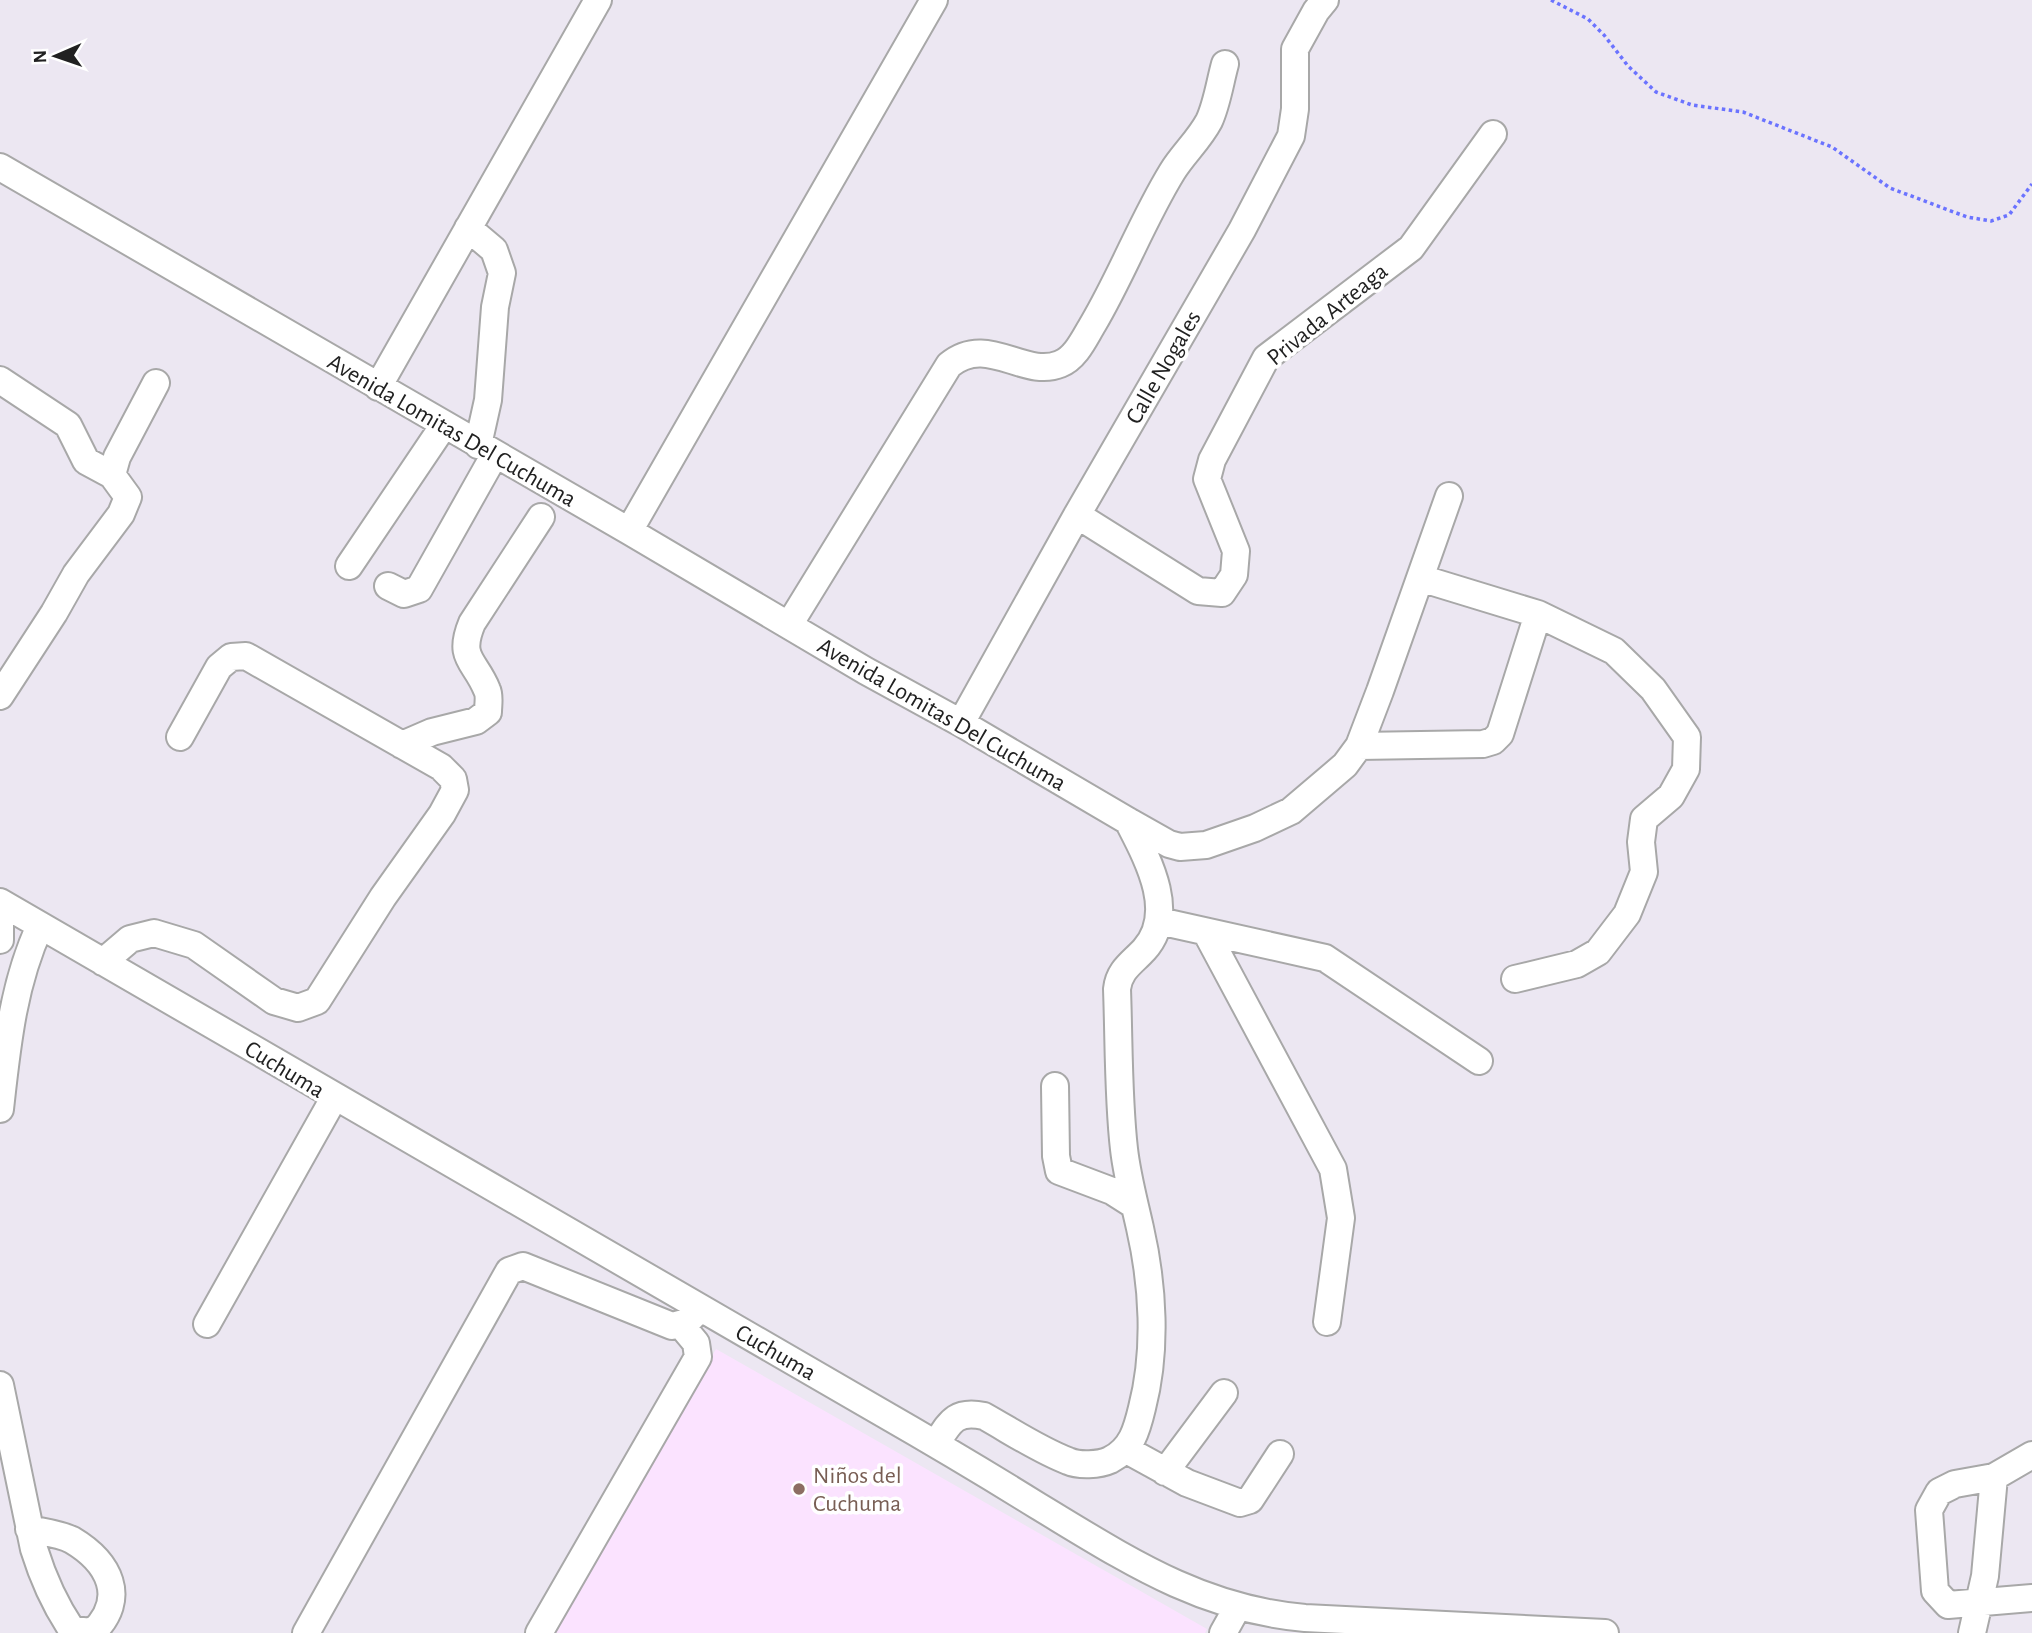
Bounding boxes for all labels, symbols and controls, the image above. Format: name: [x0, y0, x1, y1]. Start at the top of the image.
north arrow: [21, 21, 91, 91]
text: N: [31, 50, 50, 63]
street label: Privada Arteaga: [1263, 259, 1392, 370]
street label: Calle Nogales: [1122, 307, 1206, 428]
street label: Avenida Lomitas Del Cuchuma: [323, 350, 580, 512]
street label: Avenida Lomitas Del Cuchuma: [813, 634, 1070, 796]
street label: Cuchuma: [240, 1037, 329, 1103]
street label: Cuchuma: [731, 1320, 820, 1385]
place label: Niños del Cuchuma: [813, 1464, 902, 1516]
marker: Niños del Cuchuma: [791, 1481, 807, 1497]

